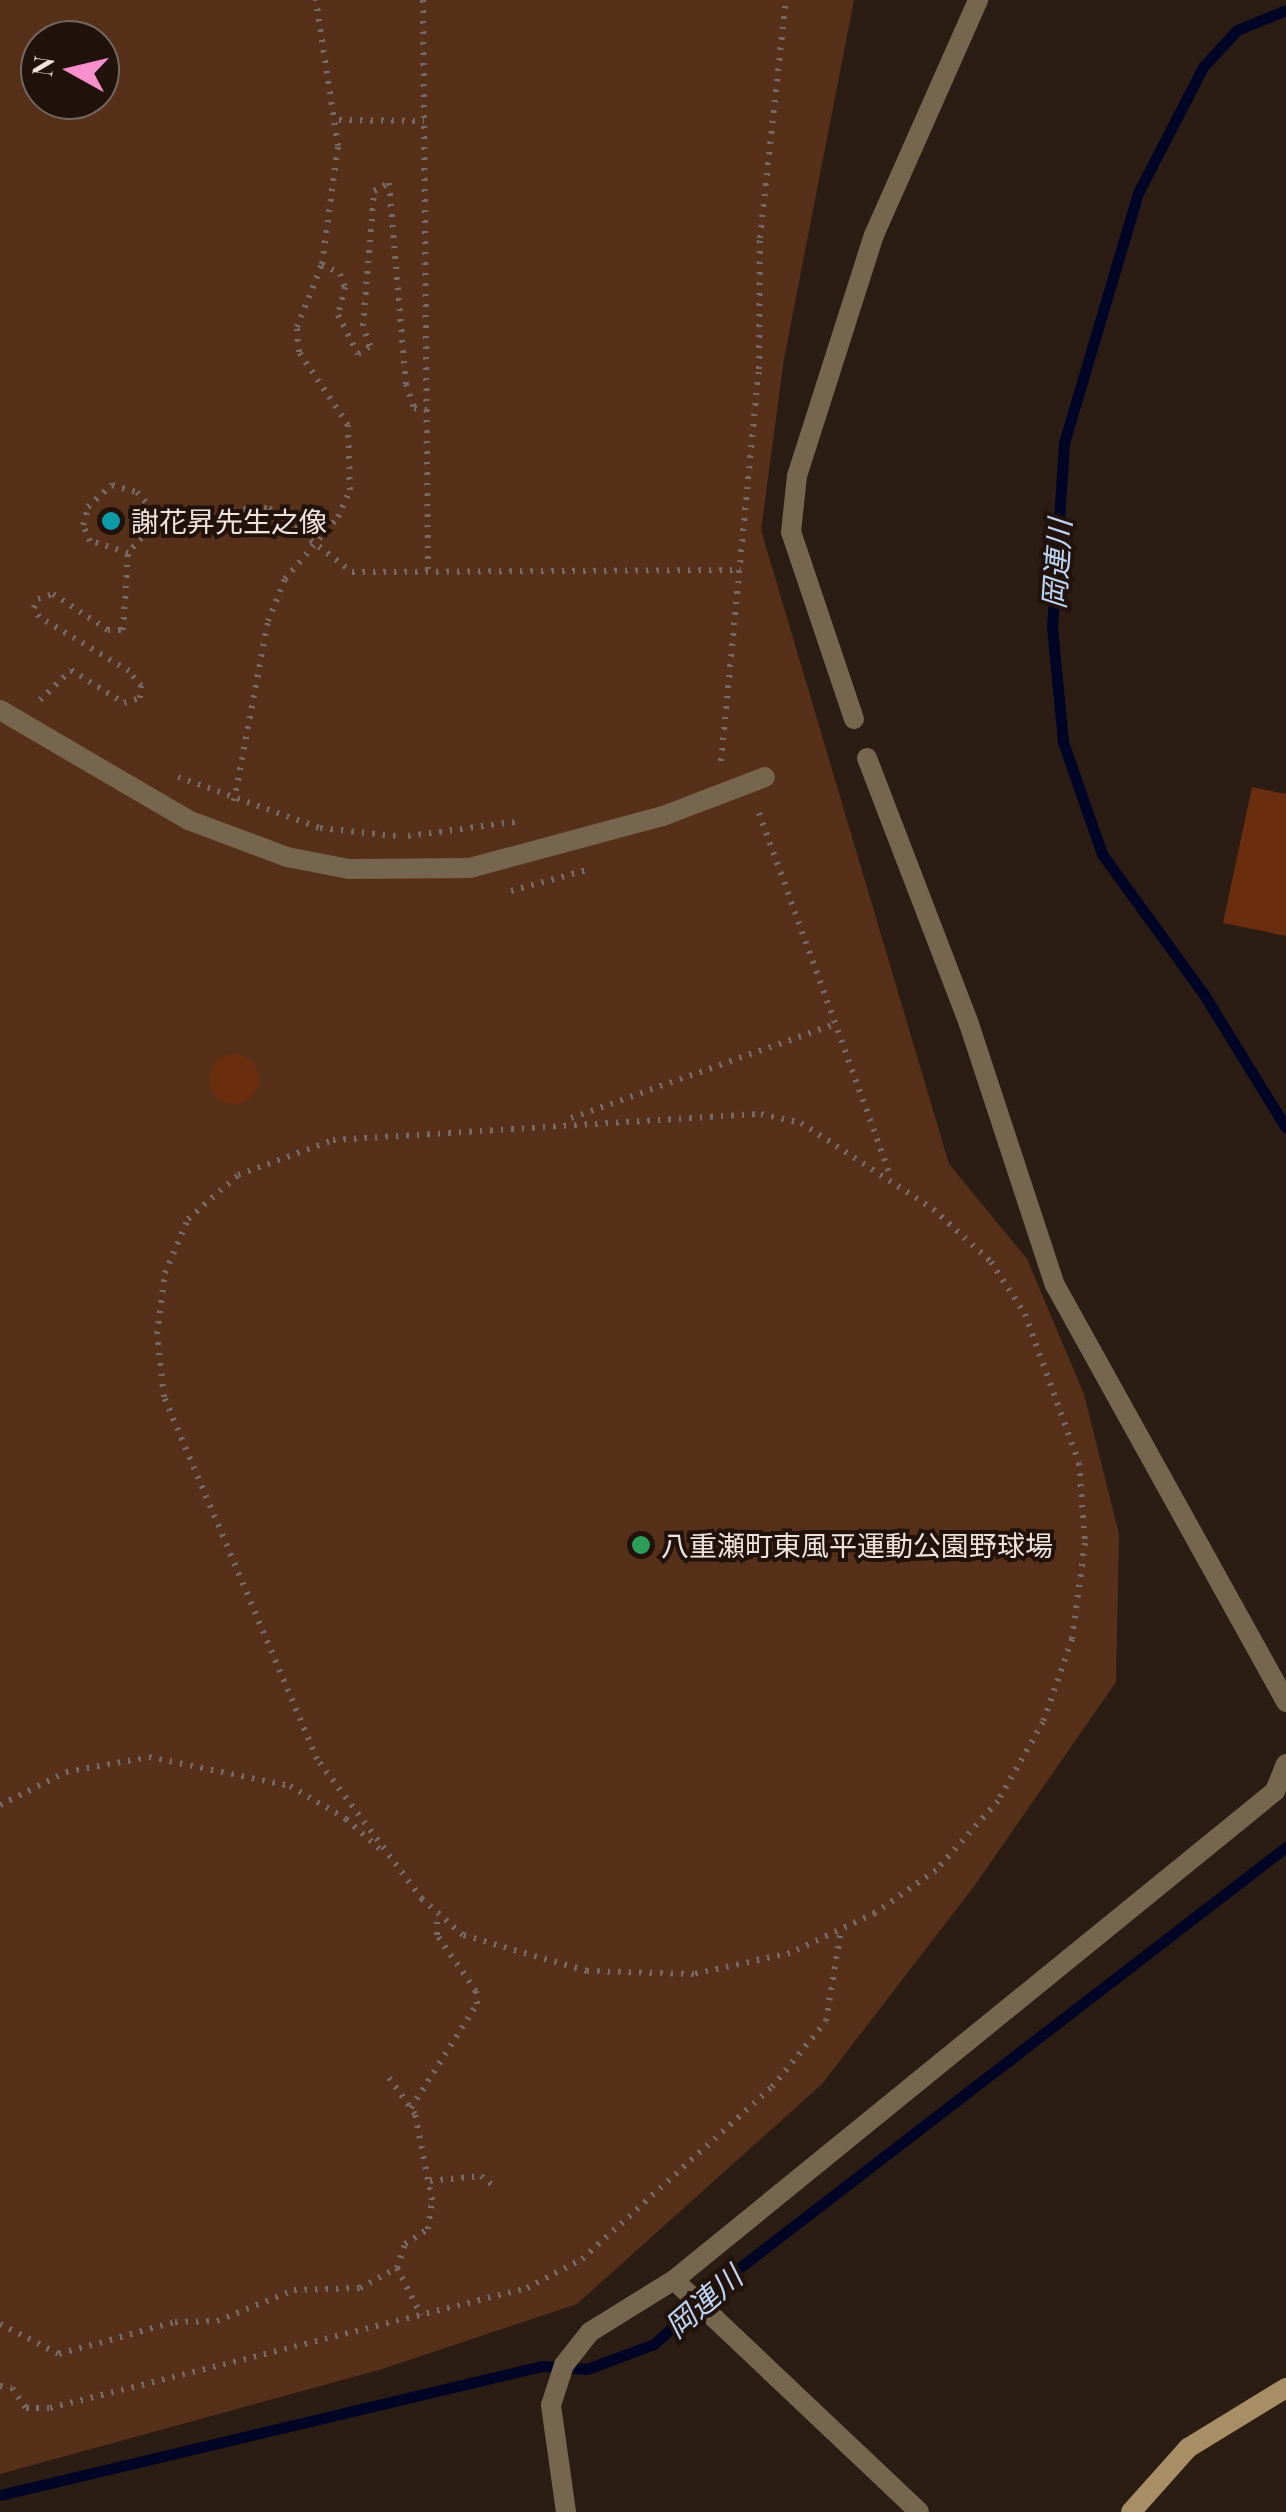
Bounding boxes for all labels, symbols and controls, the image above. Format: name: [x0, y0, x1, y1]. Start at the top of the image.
north arrow: [20, 20, 120, 120]
text: N: [22, 53, 62, 79]
place label: 謝花昇先生之像: [131, 504, 327, 538]
marker: 謝花昇先生之像: [100, 510, 122, 532]
water label: 岡連川: [1035, 518, 1077, 610]
place label: 八重瀬町東風平運動公園野球場: [661, 1528, 1053, 1562]
marker: 八重瀬町東風平運動公園野球場: [630, 1534, 652, 1556]
water label: 岡連川: [657, 2258, 749, 2344]

